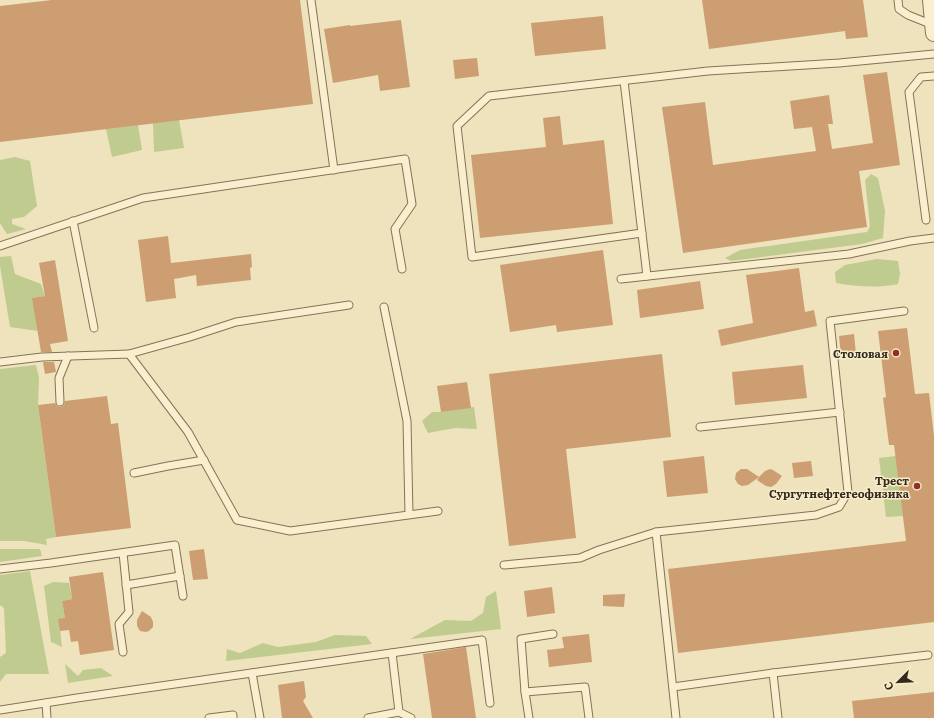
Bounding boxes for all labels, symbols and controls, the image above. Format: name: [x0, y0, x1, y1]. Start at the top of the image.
place label: Столовая: [833, 345, 888, 361]
marker: Столовая: [891, 348, 901, 358]
place label: Трест Сургутнефтегеофизика: [769, 472, 910, 501]
marker: Трест Сургутнефтегеофизика: [912, 481, 922, 491]
north arrow: [878, 662, 918, 702]
text: С: [879, 679, 897, 693]

